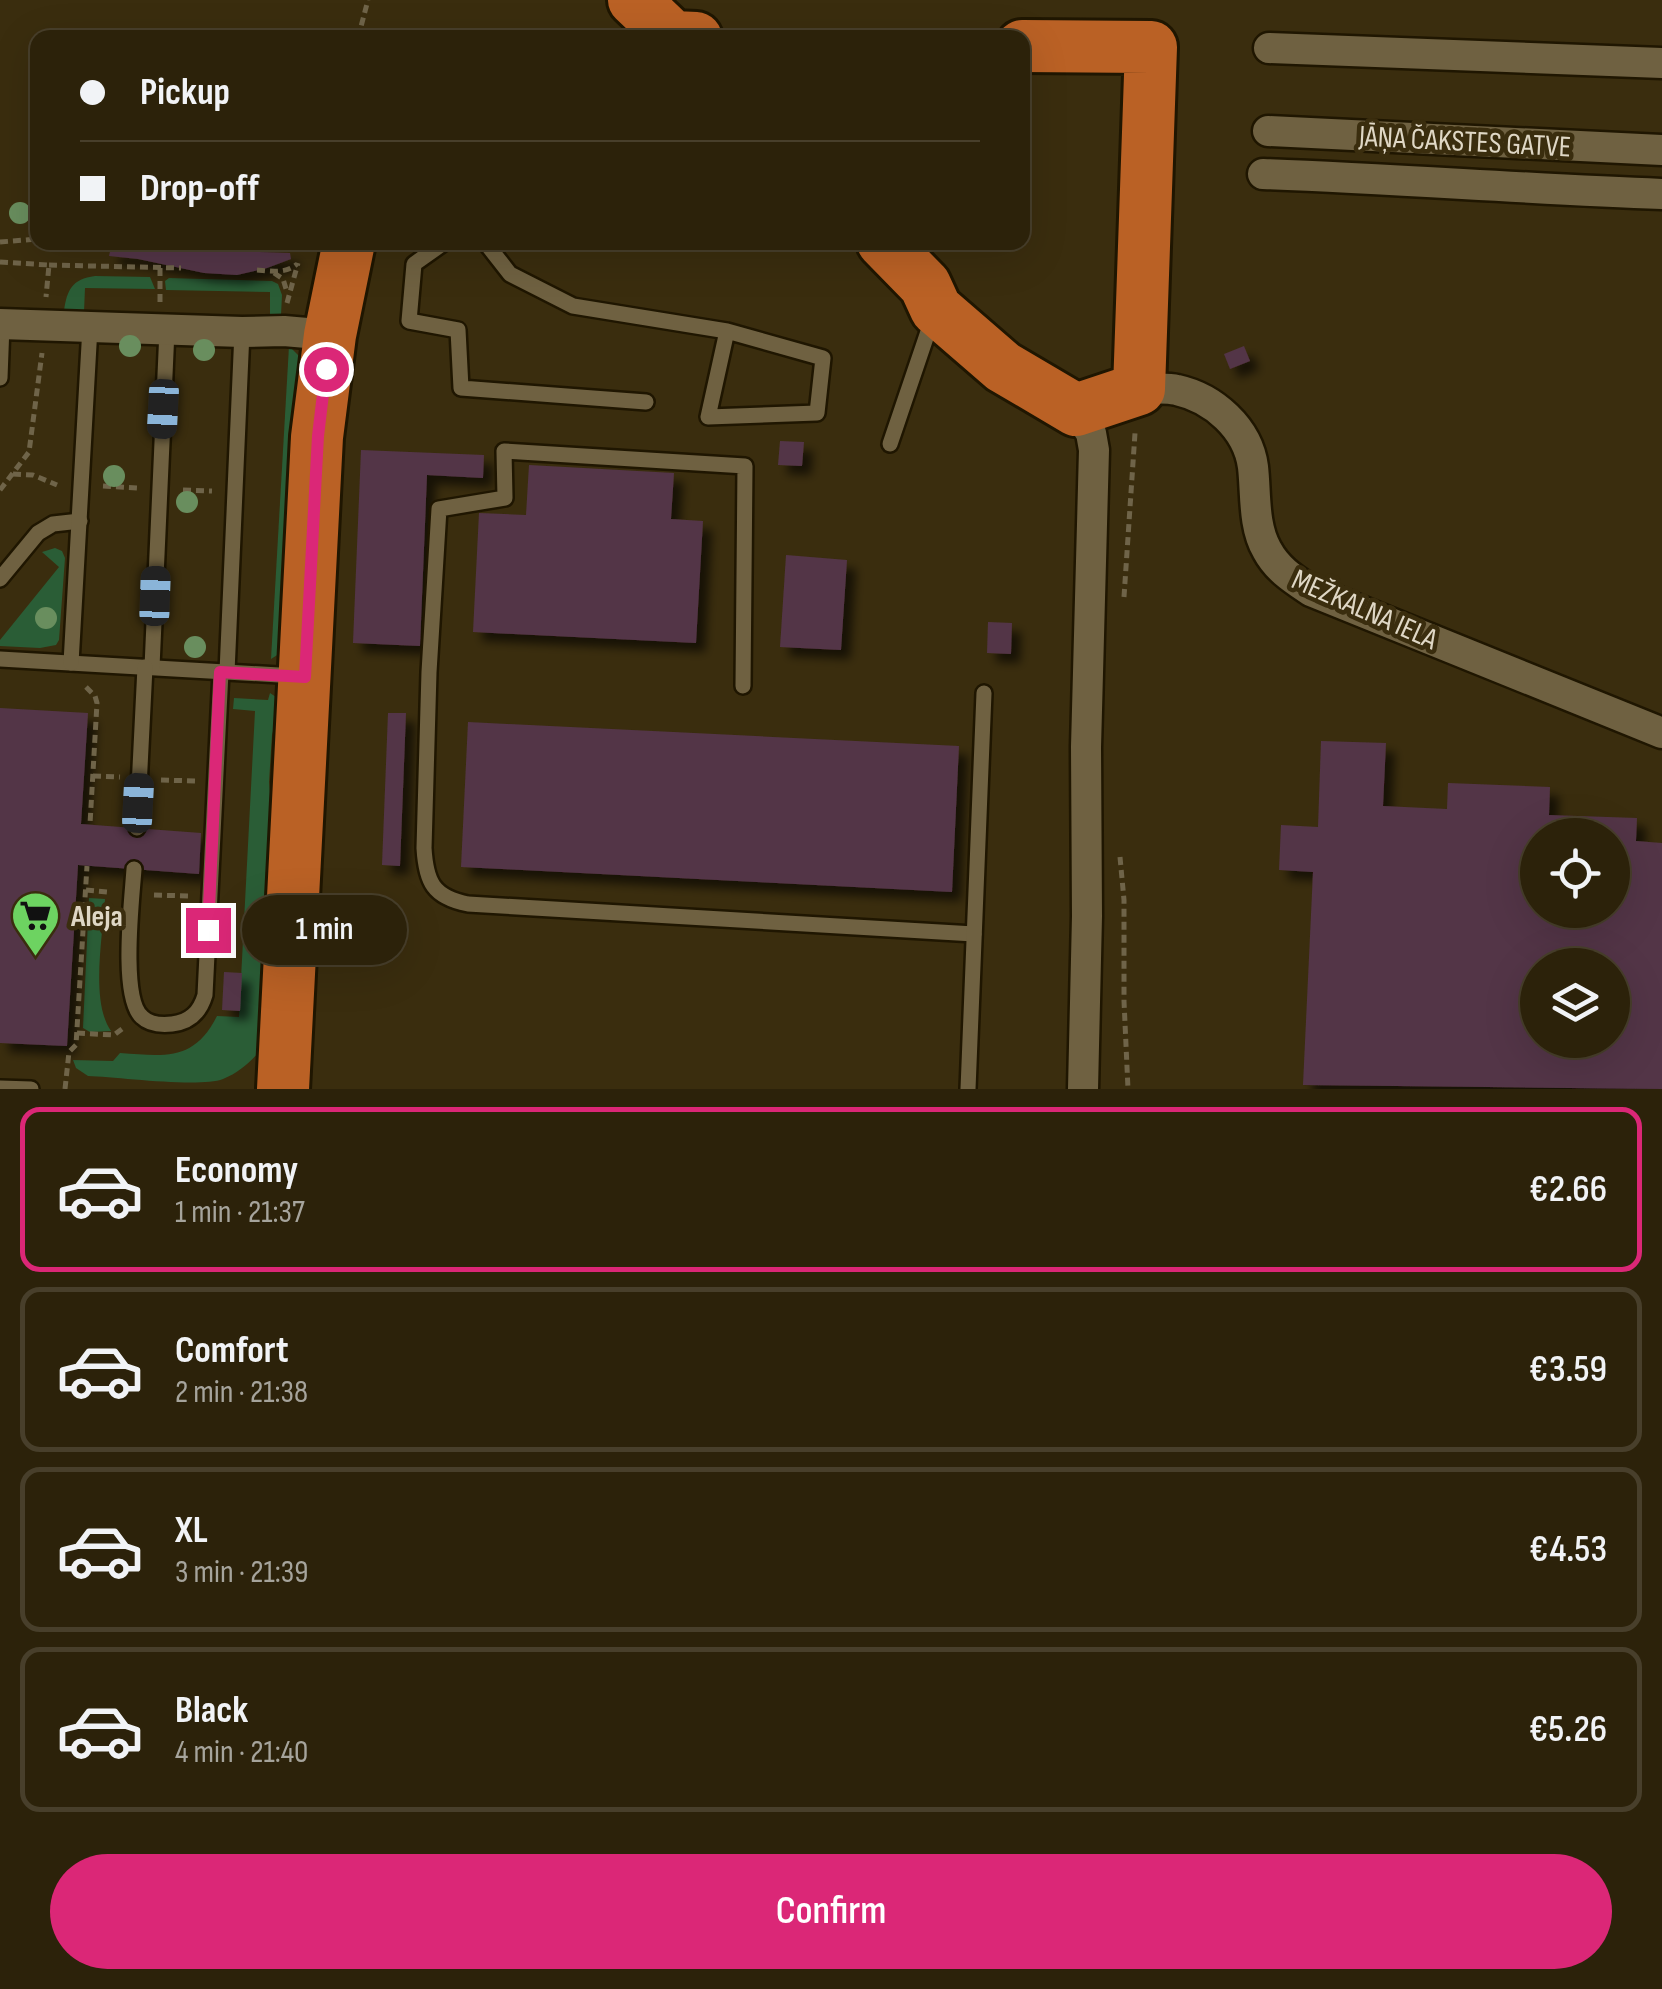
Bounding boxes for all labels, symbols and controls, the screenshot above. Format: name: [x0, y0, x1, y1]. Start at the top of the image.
text: Pickup: [140, 70, 230, 115]
street label: JĀŅA ČAKSTES GATVE: [1357, 118, 1572, 166]
text: Drop-off: [140, 166, 259, 211]
route start: [304, 347, 349, 392]
car: [146, 378, 180, 440]
street label: MEŽKALNA IELA: [1286, 562, 1443, 658]
car: [139, 565, 171, 627]
car: [121, 772, 155, 834]
map controls: [1520, 818, 1630, 1058]
button: locate: [1520, 818, 1630, 928]
supermarket icon: Aleja: [10, 890, 62, 958]
callout: 1 min: [243, 895, 408, 965]
place label: Aleja: [70, 899, 123, 935]
route end: [186, 908, 231, 953]
text: 1 min: [295, 910, 354, 949]
button: layers: [1520, 948, 1630, 1058]
icon: car: [55, 1145, 145, 1235]
text: Economy: [175, 1148, 298, 1193]
text: €2.66: [1529, 1167, 1607, 1212]
text: 1 min · 21:37: [175, 1193, 305, 1232]
icon: car: [55, 1325, 145, 1415]
text: Comfort: [175, 1328, 289, 1373]
text: €3.59: [1529, 1347, 1607, 1392]
text: 2 min · 21:38: [175, 1373, 308, 1412]
icon: car: [55, 1505, 145, 1595]
text: XL: [175, 1508, 208, 1553]
text: €4.53: [1529, 1527, 1607, 1572]
text: 3 min · 21:39: [175, 1553, 308, 1592]
icon: car: [55, 1685, 145, 1775]
text: Black: [175, 1688, 248, 1733]
text: €5.26: [1529, 1707, 1607, 1752]
text: 4 min · 21:40: [175, 1733, 308, 1772]
button: Confirm: [50, 1854, 1612, 1969]

